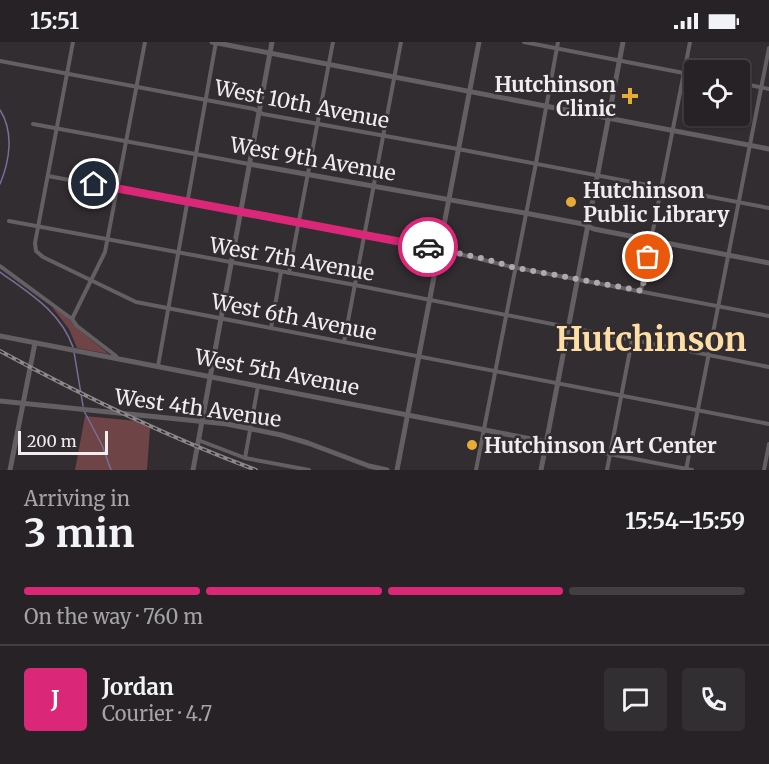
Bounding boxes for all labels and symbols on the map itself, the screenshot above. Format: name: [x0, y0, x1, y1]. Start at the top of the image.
place label: Hutchinson Clinic: [494, 71, 616, 122]
street label: West 10th Avenue: [211, 74, 392, 134]
marker: Hutchinson Clinic: [621, 87, 639, 105]
street label: West 9th Avenue: [227, 131, 398, 187]
pin: [68, 158, 119, 209]
place label: Hutchinson Public Library: [583, 177, 730, 228]
marker: Hutchinson Public Library: [564, 195, 578, 209]
courier: [398, 217, 458, 277]
street label: West 7th Avenue: [207, 231, 377, 287]
pin: [622, 231, 673, 282]
street label: West 6th Avenue: [208, 288, 379, 346]
district label: Hutchinson: [555, 319, 747, 360]
street label: West 5th Avenue: [192, 343, 361, 401]
street label: West 4th Avenue: [112, 383, 283, 433]
scale bar: [18, 428, 108, 456]
place label: Hutchinson Art Center: [484, 432, 717, 459]
marker: Hutchinson Art Center: [465, 438, 479, 452]

